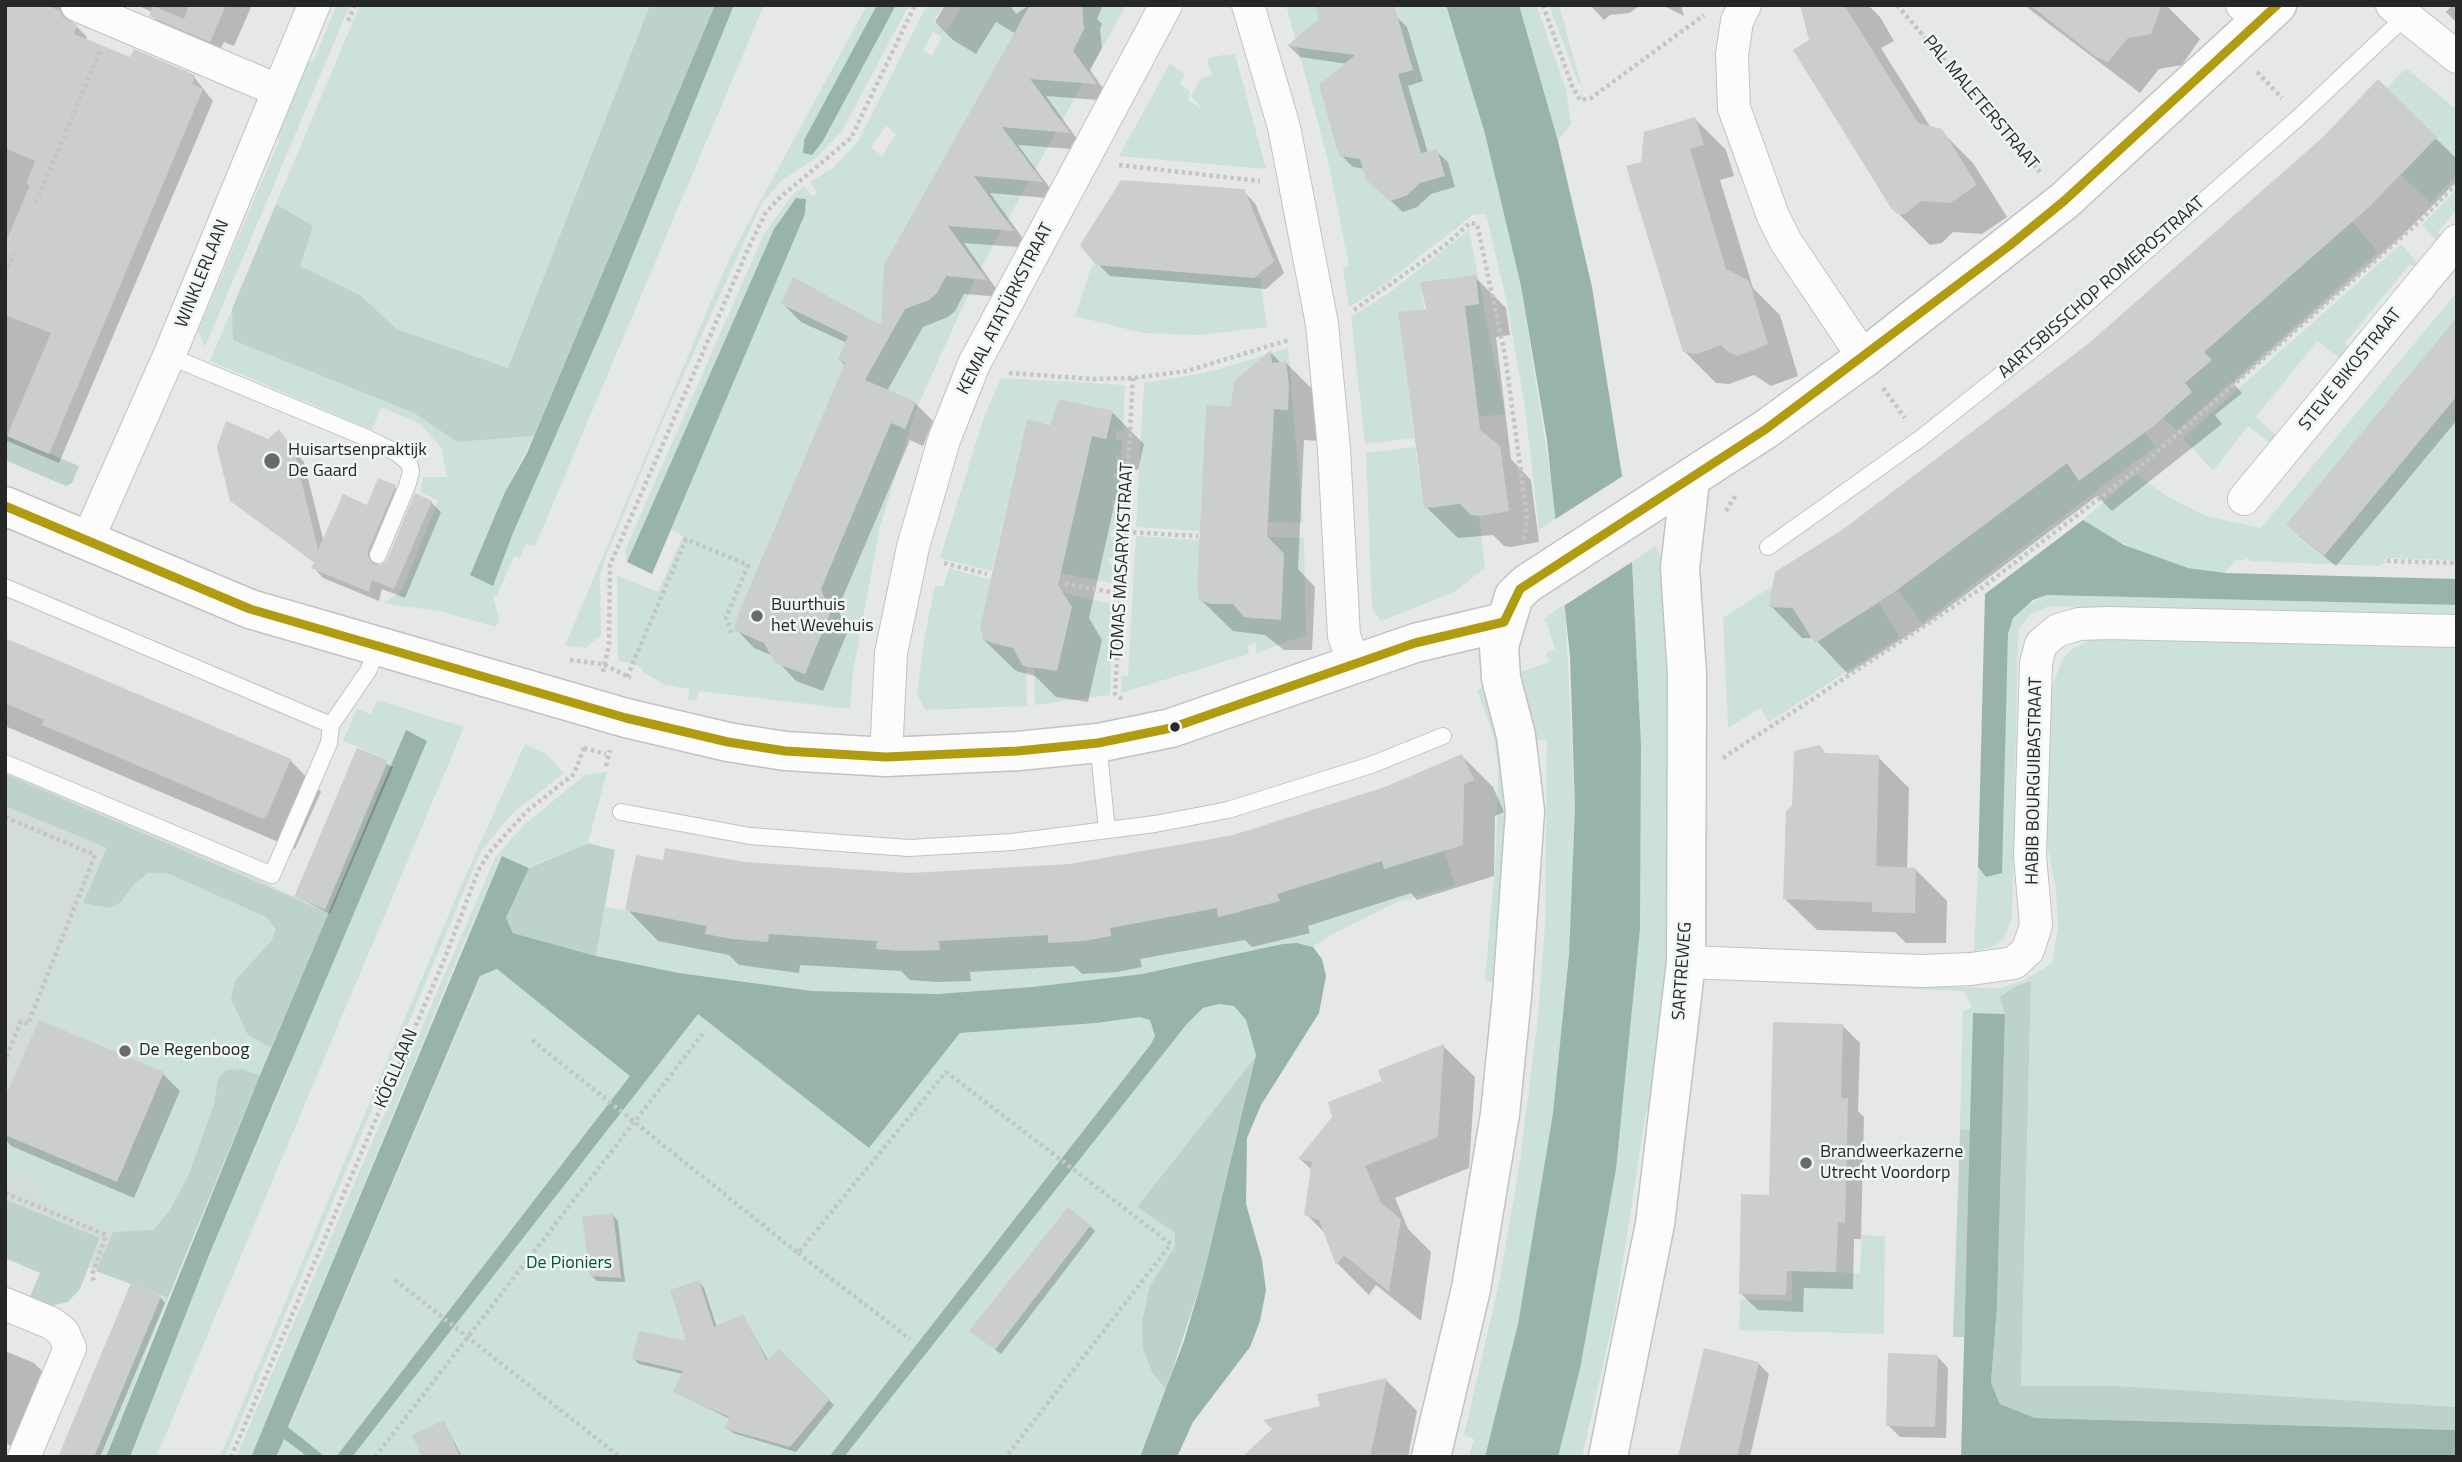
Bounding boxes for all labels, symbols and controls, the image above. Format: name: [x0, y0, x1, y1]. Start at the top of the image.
street label: PAL MALETERSTRAAT: [1918, 31, 2042, 175]
street label: AARTSBISSCHOP ROMEROSTRAAT: [1994, 192, 2210, 384]
street label: WINKLERLAAN: [172, 217, 234, 331]
street label: KEMAL ATATÜRKSTRAAT: [953, 220, 1059, 398]
street label: STEVE BIKOSTRAAT: [2295, 304, 2407, 436]
place label: Huisartsenpraktijk De Gaard: [288, 440, 427, 482]
marker: Huisartsenpraktijk De Gaard: [262, 451, 282, 471]
street label: TOMAS MASARYKSTRAAT: [1107, 462, 1139, 660]
place label: Buurthuis het Wevehuis: [771, 595, 874, 638]
marker: Buurthuis het Wevehuis: [749, 608, 765, 624]
street label: HABIB BOURGUIBASTRAAT: [2022, 677, 2048, 885]
unlabelled marker: [1168, 720, 1182, 734]
street label: SARTREWEG: [1669, 921, 1697, 1021]
street label: KÖGLLAAN: [371, 1026, 423, 1112]
place label: De Regenboog: [139, 1040, 249, 1062]
marker: De Regenboog: [117, 1043, 133, 1059]
place label: Brandweerkazerne Utrecht Voordorp: [1820, 1142, 1963, 1184]
marker: Brandweerkazerne Utrecht Voordorp: [1798, 1155, 1814, 1171]
park label: De Pioniers: [526, 1253, 612, 1275]

